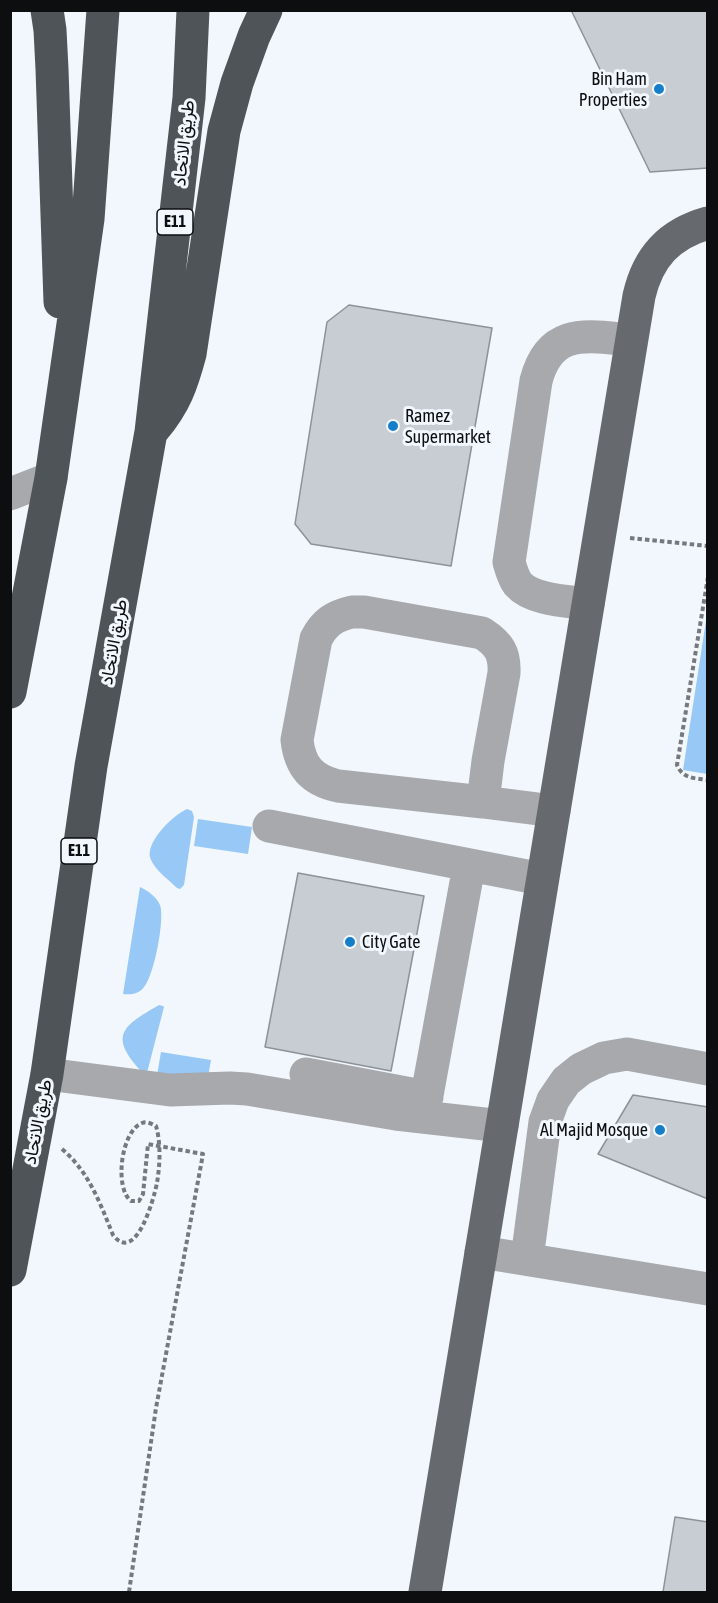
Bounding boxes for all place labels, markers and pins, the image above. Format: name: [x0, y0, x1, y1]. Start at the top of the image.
place label: Bin Ham Properties: [579, 68, 647, 110]
marker: Bin Ham Properties: [652, 82, 666, 96]
place label: Ramez Supermarket: [405, 405, 491, 448]
marker: Ramez Supermarket: [386, 419, 400, 433]
place label: City Gate: [362, 931, 420, 953]
marker: City Gate: [343, 935, 357, 949]
place label: Al Majid Mosque: [540, 1119, 648, 1141]
marker: Al Majid Mosque: [653, 1123, 667, 1137]

